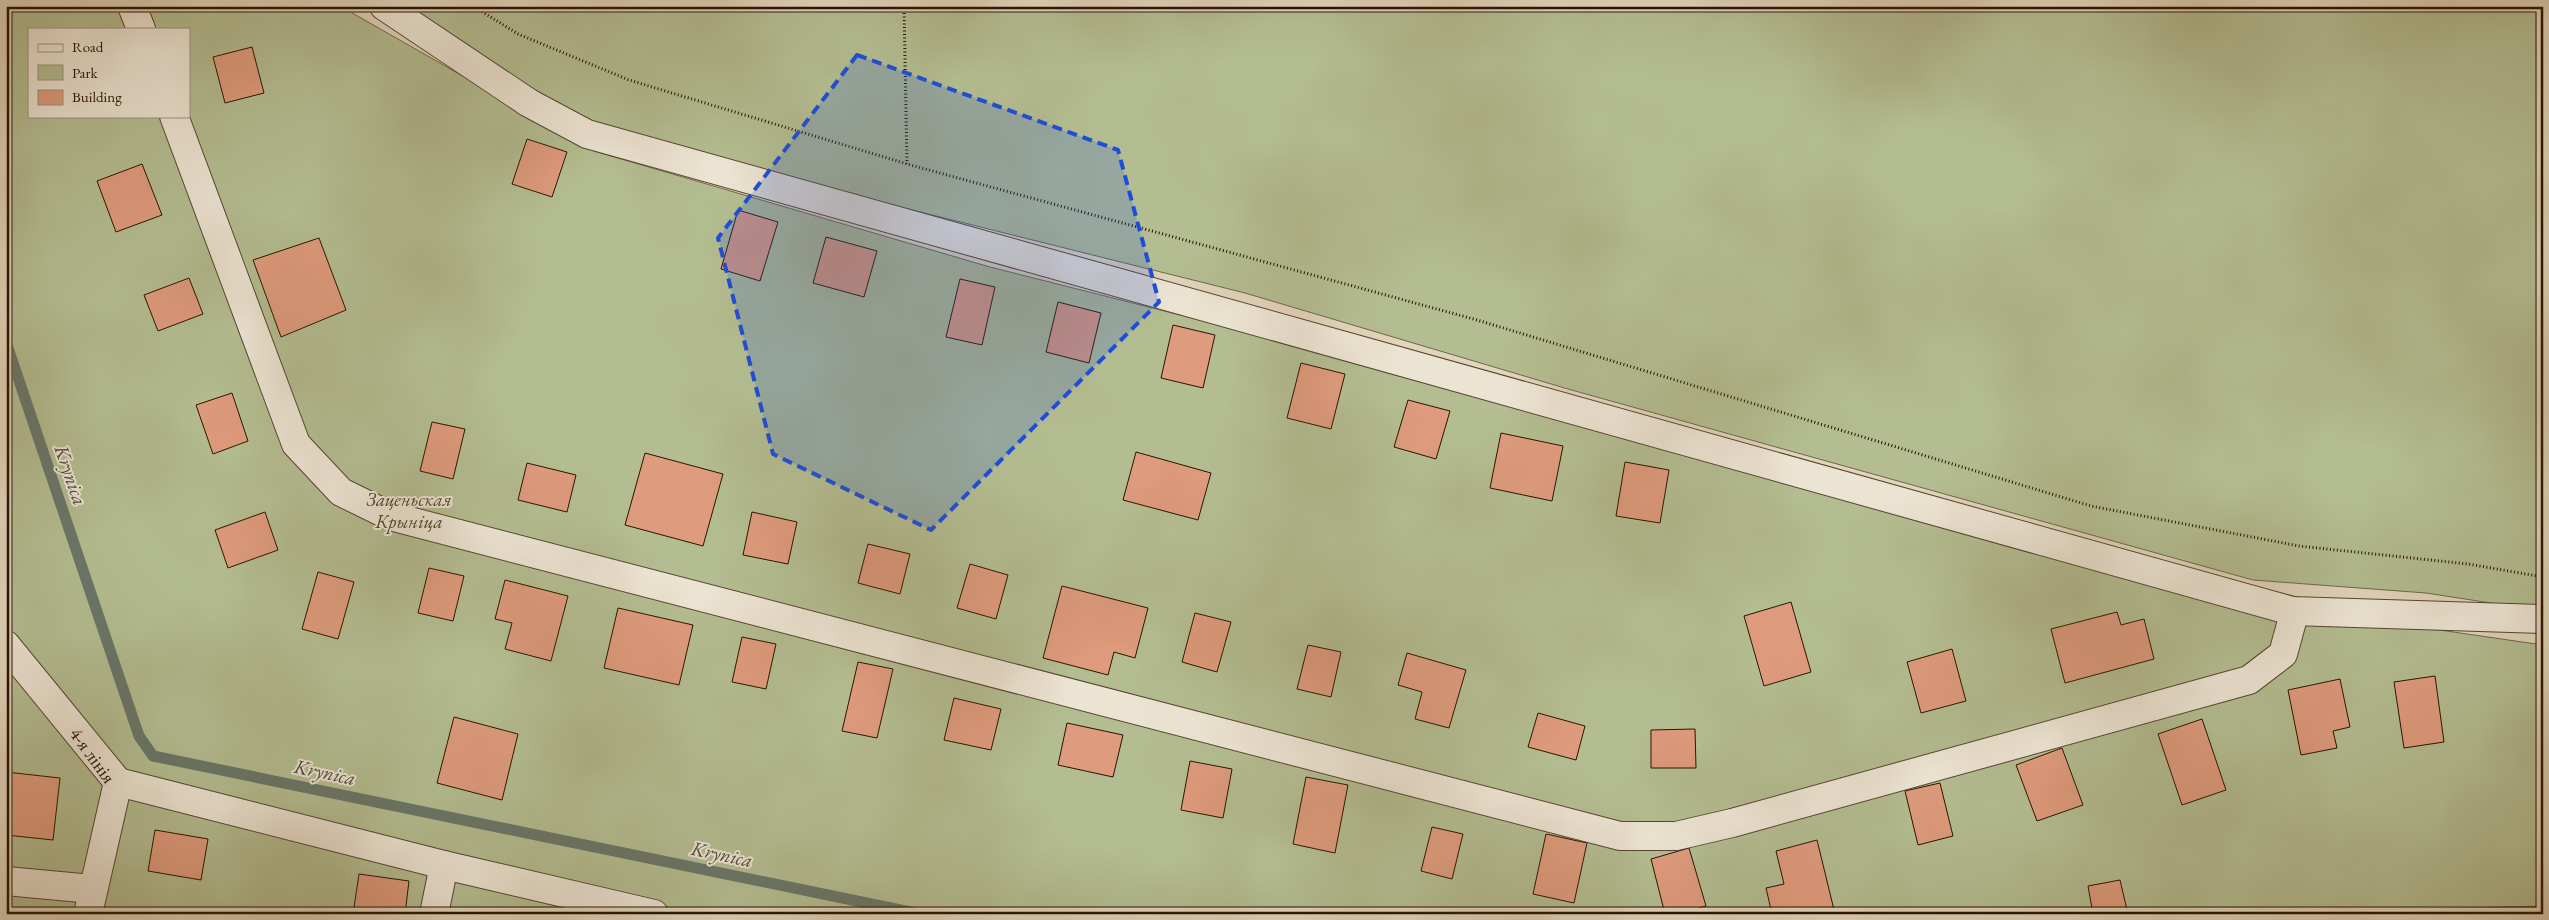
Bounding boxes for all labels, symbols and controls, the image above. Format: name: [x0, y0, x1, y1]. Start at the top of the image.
legend: [28, 28, 190, 118]
text: Road: [72, 37, 104, 56]
text: Park: [72, 63, 99, 82]
text: Building: [72, 87, 122, 106]
water label: Krynica: [48, 441, 93, 508]
park label: Заценьская Крыніца: [366, 487, 452, 534]
street label: 4-я лінія: [64, 722, 122, 789]
water label: Krynica: [291, 753, 358, 791]
water label: Krynica: [688, 835, 755, 873]

